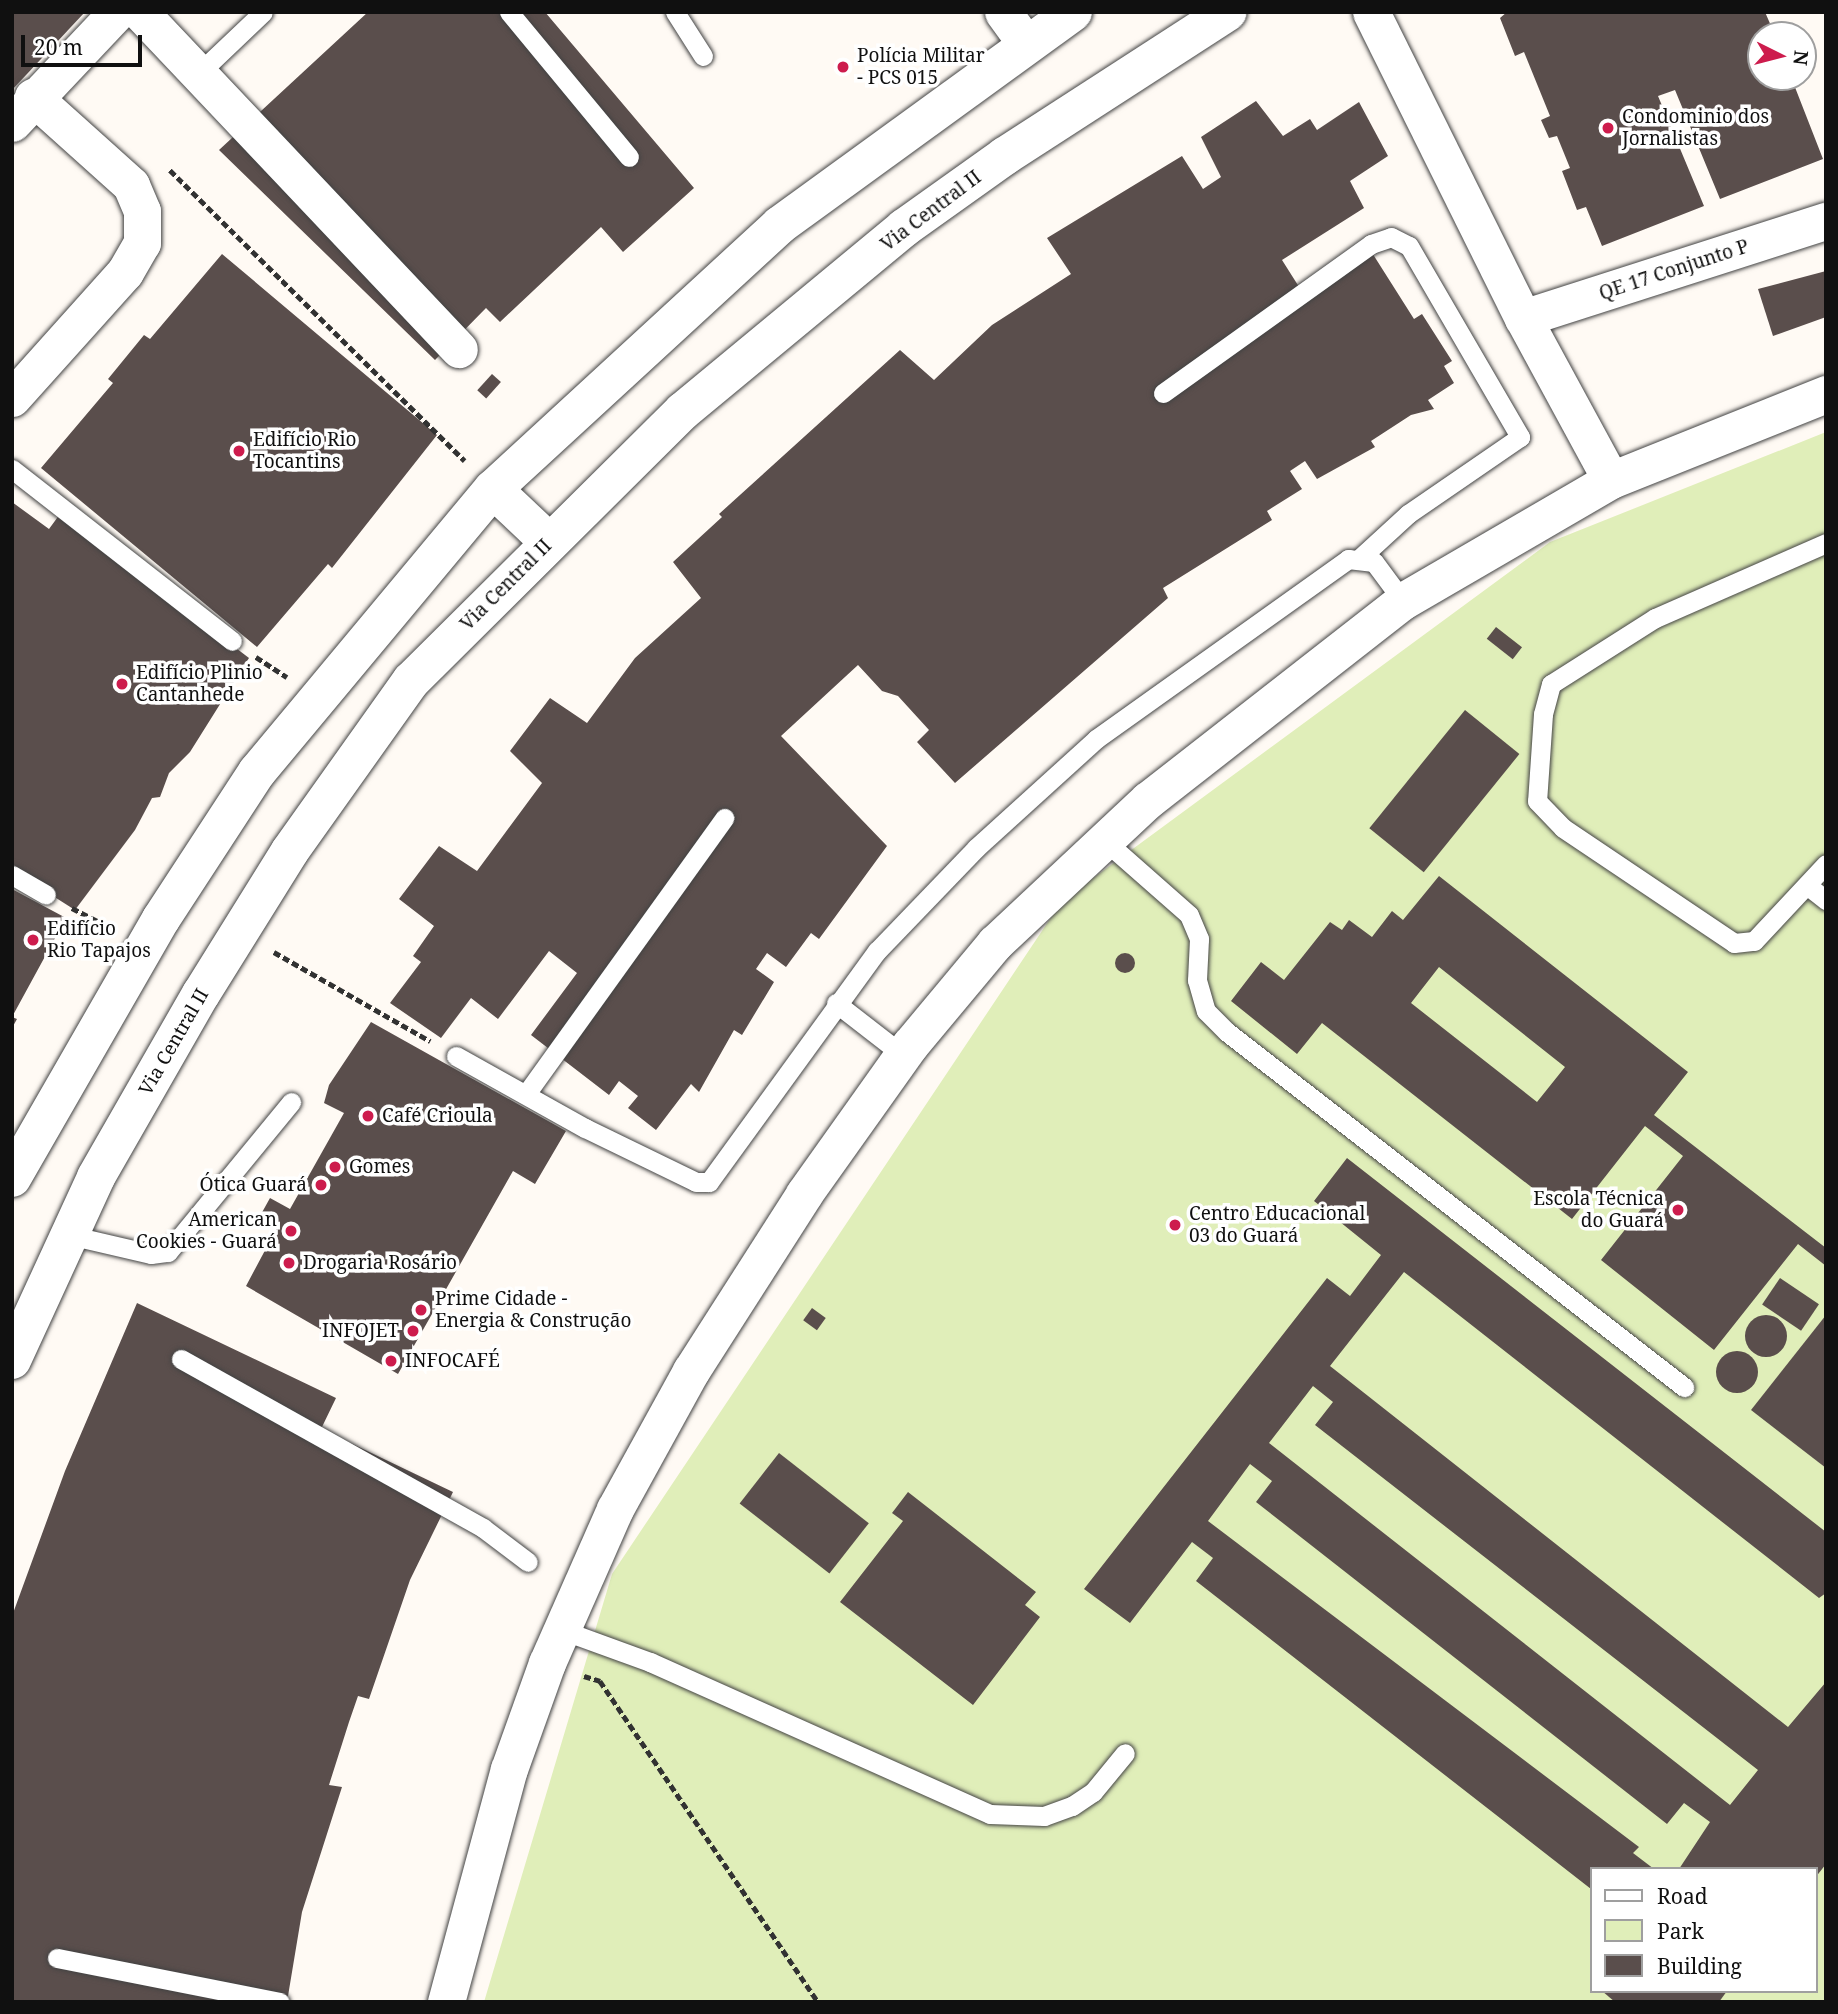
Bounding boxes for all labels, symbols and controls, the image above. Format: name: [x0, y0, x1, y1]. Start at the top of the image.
scale bar: [24, 21, 145, 65]
north arrow: [1747, 21, 1817, 91]
text: 20 m: [34, 33, 83, 61]
place label: Polícia Militar - PCS 015: [857, 45, 985, 89]
text: N: [1787, 49, 1815, 67]
marker: Polícia Militar - PCS 015: [835, 59, 851, 75]
place label: Condominio dos Jornalistas: [1622, 106, 1769, 150]
marker: Condominio dos Jornalistas: [1600, 120, 1616, 136]
street label: Via Central II: [876, 166, 986, 256]
street label: QE 17 Conjunto P: [1596, 235, 1752, 305]
place label: Edifício Rio Tocantins: [253, 429, 357, 473]
marker: Edifício Rio Tocantins: [231, 443, 247, 459]
street label: Via Central II: [456, 535, 556, 635]
place label: Edifício Plinio Cantanhede: [136, 662, 263, 706]
marker: Edifício Plinio Cantanhede: [114, 676, 130, 692]
place label: Edifício Rio Tapajos: [47, 918, 151, 962]
marker: Edifício Rio Tapajos: [25, 932, 41, 948]
street label: Via Central II: [134, 985, 214, 1099]
place label: Café Crioula: [382, 1105, 493, 1127]
marker: Café Crioula: [360, 1108, 376, 1124]
place label: Gomes: [349, 1156, 410, 1178]
marker: Gomes: [327, 1159, 343, 1175]
place label: Ótica Guará: [200, 1174, 307, 1196]
marker: Ótica Guará: [313, 1177, 329, 1193]
place label: Escola Técnica do Guará: [1533, 1188, 1664, 1232]
marker: Escola Técnica do Guará: [1670, 1202, 1686, 1218]
place label: Centro Educacional 03 do Guará: [1189, 1203, 1365, 1247]
place label: American Cookies - Guará: [136, 1209, 277, 1253]
marker: Centro Educacional 03 do Guará: [1167, 1217, 1183, 1233]
marker: American Cookies - Guará: [283, 1223, 299, 1239]
place label: Drogaria Rosário: [303, 1252, 457, 1274]
marker: Drogaria Rosário: [281, 1255, 297, 1271]
place label: Prime Cidade - Energia & Construção: [435, 1288, 631, 1332]
marker: Prime Cidade - Energia & Construção: [413, 1302, 429, 1318]
place label: INFOJET: [322, 1320, 399, 1342]
marker: INFOJET: [405, 1323, 421, 1339]
place label: INFOCAFÉ: [405, 1350, 500, 1372]
marker: INFOCAFÉ: [383, 1353, 399, 1369]
legend: [1590, 1867, 1817, 1993]
text: Road: [1657, 1882, 1708, 1910]
text: Park: [1657, 1917, 1704, 1945]
text: Building: [1657, 1952, 1742, 1980]

